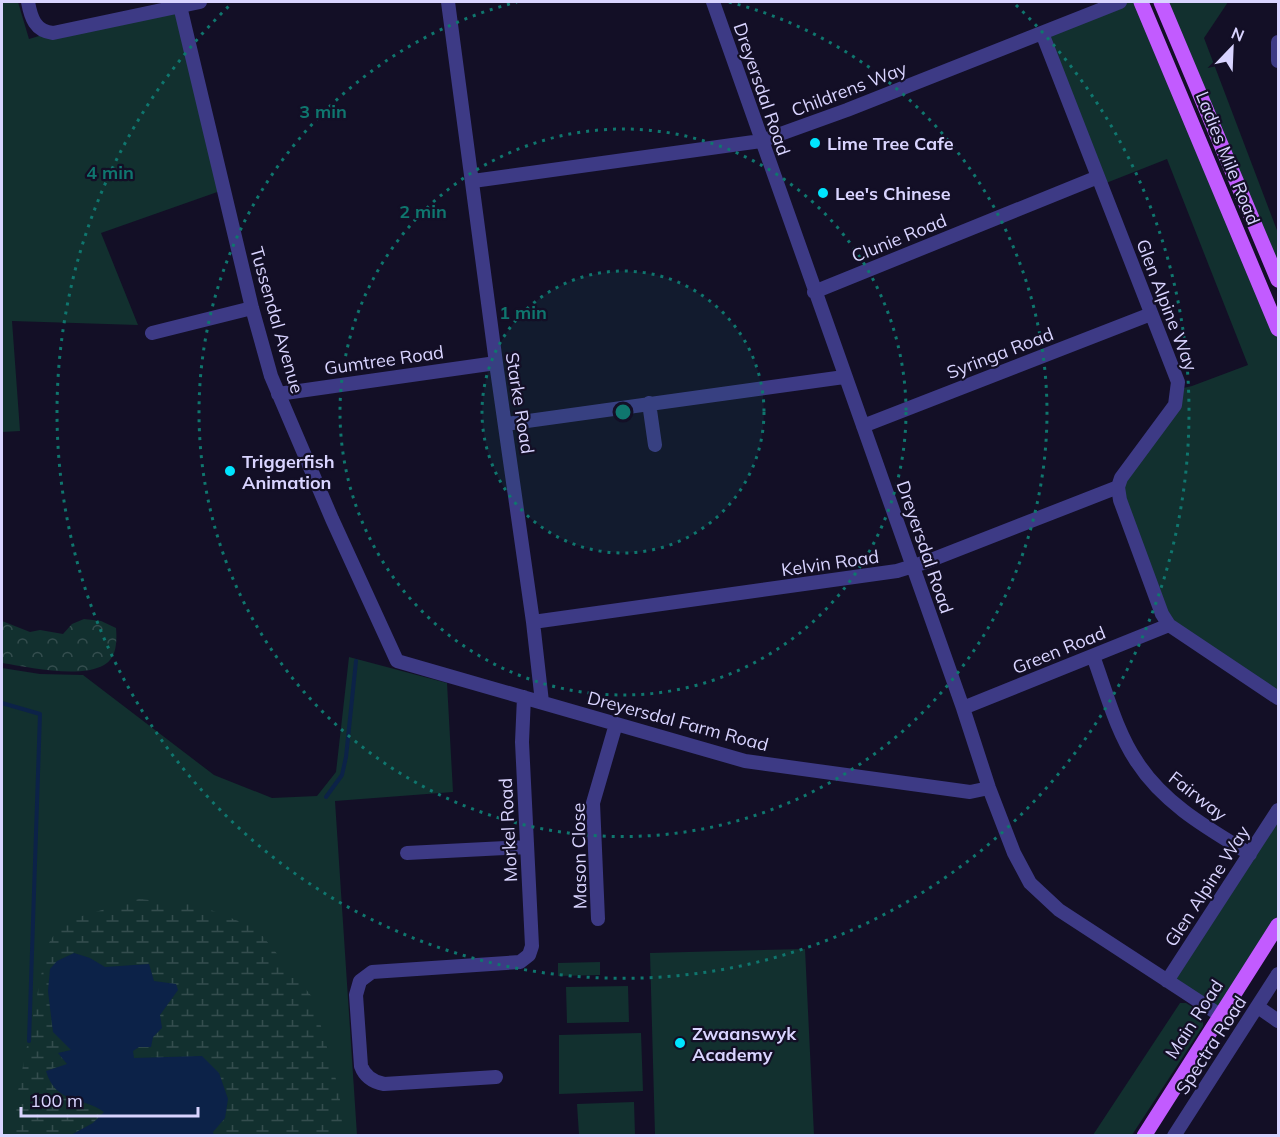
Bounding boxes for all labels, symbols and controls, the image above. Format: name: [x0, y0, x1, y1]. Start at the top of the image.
north arrow: [1202, 18, 1262, 78]
street label: Dreyersdal Road: [729, 20, 795, 158]
text: N: [1228, 23, 1247, 46]
street label: Childrens Way: [788, 56, 910, 122]
street label: Ladies Mile Road: [1191, 88, 1265, 228]
text: 3 min: [299, 100, 347, 123]
place label: Lime Tree Cafe: [827, 132, 954, 155]
marker: Lime Tree Cafe: [808, 136, 822, 150]
text: 4 min: [86, 161, 134, 184]
place label: Lee's Chinese: [835, 182, 951, 205]
marker: Lee's Chinese: [816, 186, 830, 200]
text: 2 min: [399, 200, 447, 223]
street label: Clunie Road: [848, 209, 950, 267]
street label: Glen Alpine Way: [1131, 236, 1203, 375]
street label: Tussendal Avenue: [245, 244, 309, 396]
text: 1 min: [499, 301, 547, 324]
street label: Syringa Road: [943, 322, 1057, 384]
street label: Gumtree Road: [323, 340, 445, 380]
street label: Starke Road: [501, 351, 539, 455]
centre of rings: [613, 402, 633, 422]
place label: Triggerfish Animation: [242, 450, 335, 494]
marker: Triggerfish Animation: [223, 464, 237, 478]
street label: Dreyersdal Road: [892, 478, 958, 616]
street label: Kelvin Road: [780, 545, 880, 581]
street label: Green Road: [1009, 621, 1109, 679]
street label: Dreyersdal Farm Road: [585, 686, 771, 756]
street label: Fairway: [1164, 766, 1232, 826]
street label: Morkel Road: [494, 777, 522, 883]
street label: Mason Close: [567, 803, 591, 909]
street label: Glen Alpine Way: [1159, 821, 1255, 951]
street label: Main Road: [1160, 975, 1228, 1063]
street label: Spectra Road: [1171, 991, 1251, 1099]
place label: Zwaanswyk Academy: [692, 1022, 797, 1066]
marker: Zwaanswyk Academy: [673, 1036, 687, 1050]
scale bar: [21, 1080, 198, 1118]
text: 100 m: [30, 1089, 83, 1112]

